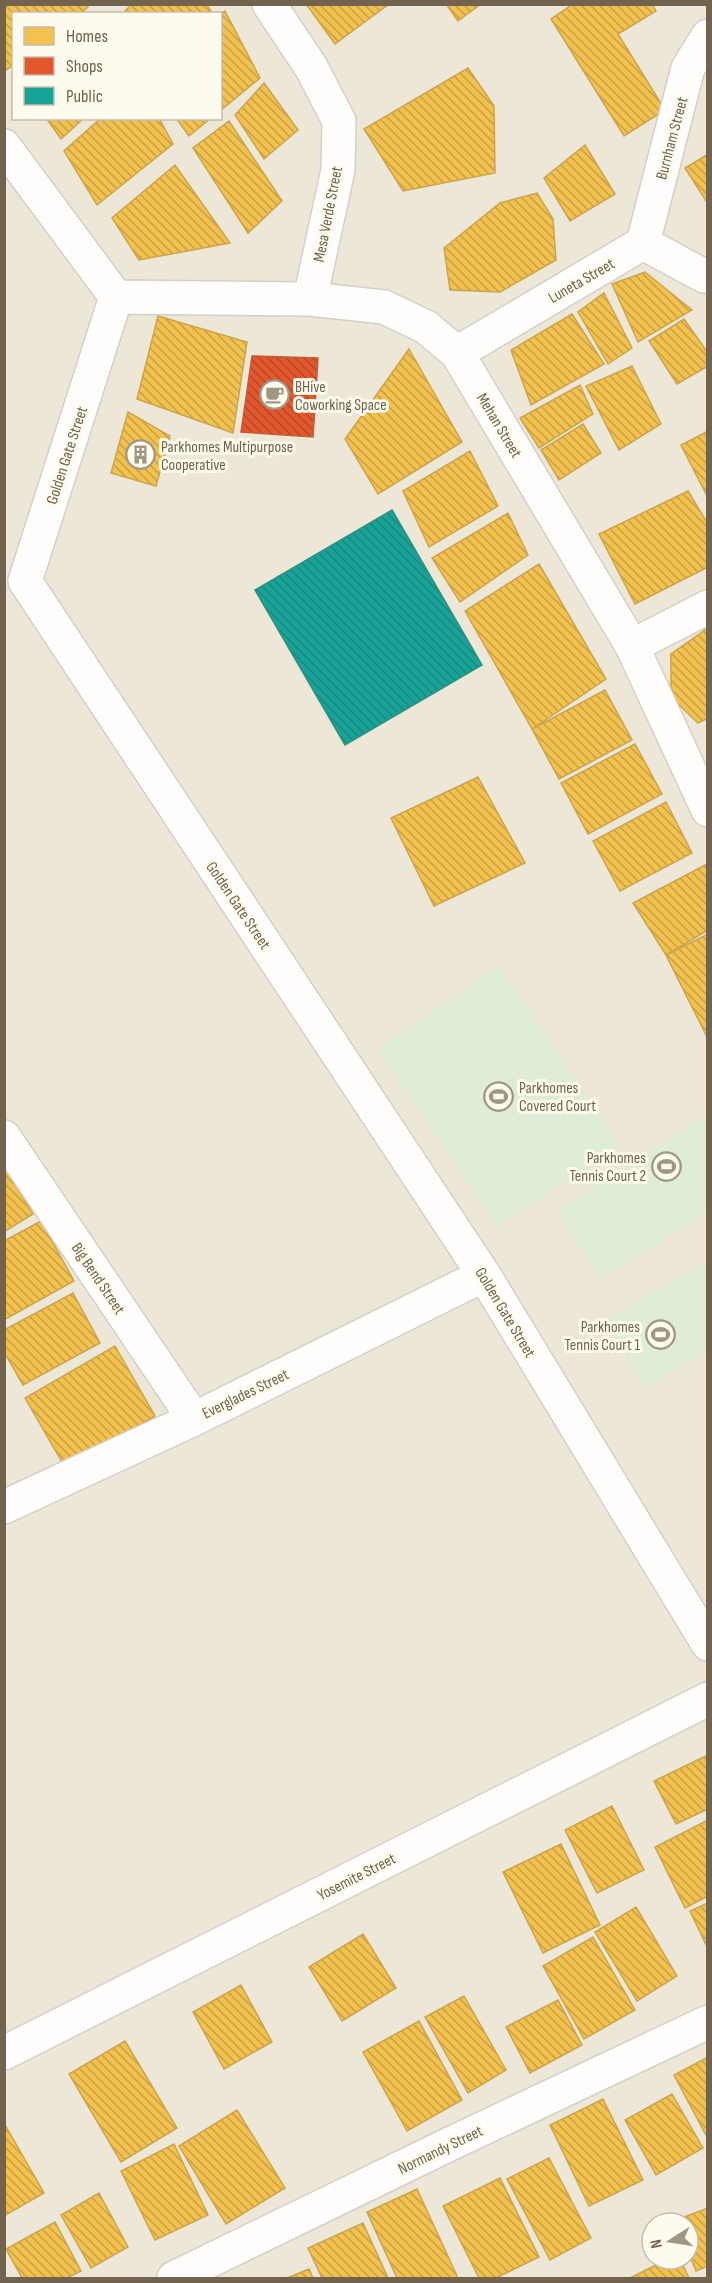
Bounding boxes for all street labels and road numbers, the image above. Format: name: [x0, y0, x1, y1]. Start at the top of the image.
street label: Burnham Street: [652, 95, 693, 182]
street label: Mesa Verde Street: [310, 165, 347, 264]
street label: Luneta Street: [545, 255, 618, 308]
street label: Mehan Street: [472, 390, 525, 462]
street label: Golden Gate Street: [43, 404, 92, 507]
street label: Golden Gate Street: [201, 858, 274, 953]
street label: Big Bend Street: [67, 1239, 129, 1318]
street label: Golden Gate Street: [470, 1264, 539, 1361]
street label: Everglades Street: [199, 1365, 292, 1423]
street label: Yosemite Street: [314, 1849, 399, 1905]
street label: Normandy Street: [395, 2122, 486, 2179]

